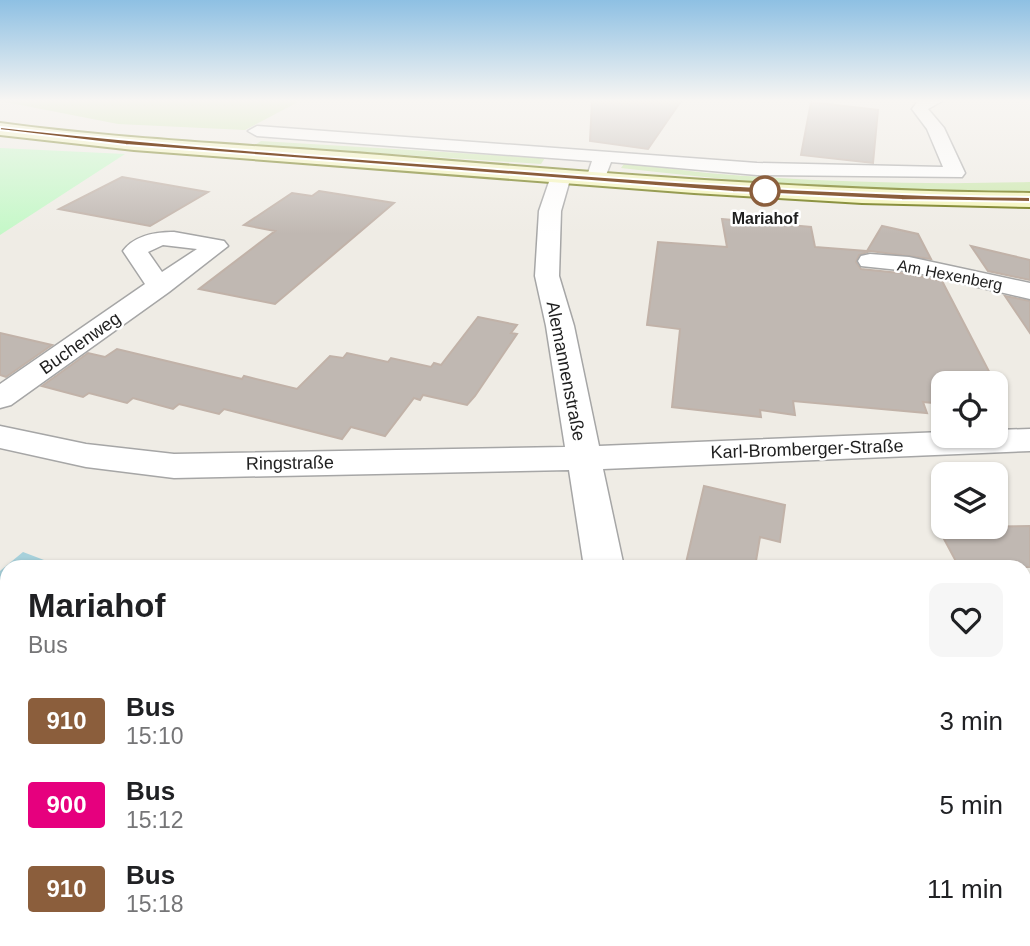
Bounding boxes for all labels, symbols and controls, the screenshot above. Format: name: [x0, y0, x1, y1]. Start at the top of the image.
marker: Mariahof: [750, 176, 780, 206]
place label: Mariahof: [732, 210, 799, 227]
street label: Am Hexenberg: [896, 256, 1004, 294]
street label: Alemannenstraße: [543, 299, 589, 443]
street label: Buchenweg: [36, 308, 124, 378]
map controls: [931, 371, 1008, 539]
button: locate: [931, 371, 1008, 448]
street label: Karl-Bromberger-Straße: [710, 436, 904, 462]
street label: Ringstraße: [246, 452, 334, 474]
button: layers: [931, 462, 1008, 539]
button: heart: [929, 583, 1003, 657]
text: Mariahof: [28, 587, 166, 624]
text: Bus: [28, 632, 68, 658]
text: Bus: [126, 692, 175, 722]
text: 3 min: [939, 706, 1003, 736]
text: 910: [46, 707, 87, 734]
text: 15:10: [126, 723, 184, 749]
text: Bus: [126, 776, 175, 806]
text: 5 min: [939, 790, 1003, 820]
text: 900: [46, 791, 87, 818]
text: 15:12: [126, 807, 184, 833]
text: Bus: [126, 860, 175, 890]
text: 11 min: [927, 874, 1003, 904]
text: 910: [46, 875, 87, 902]
text: 15:18: [126, 891, 184, 917]

